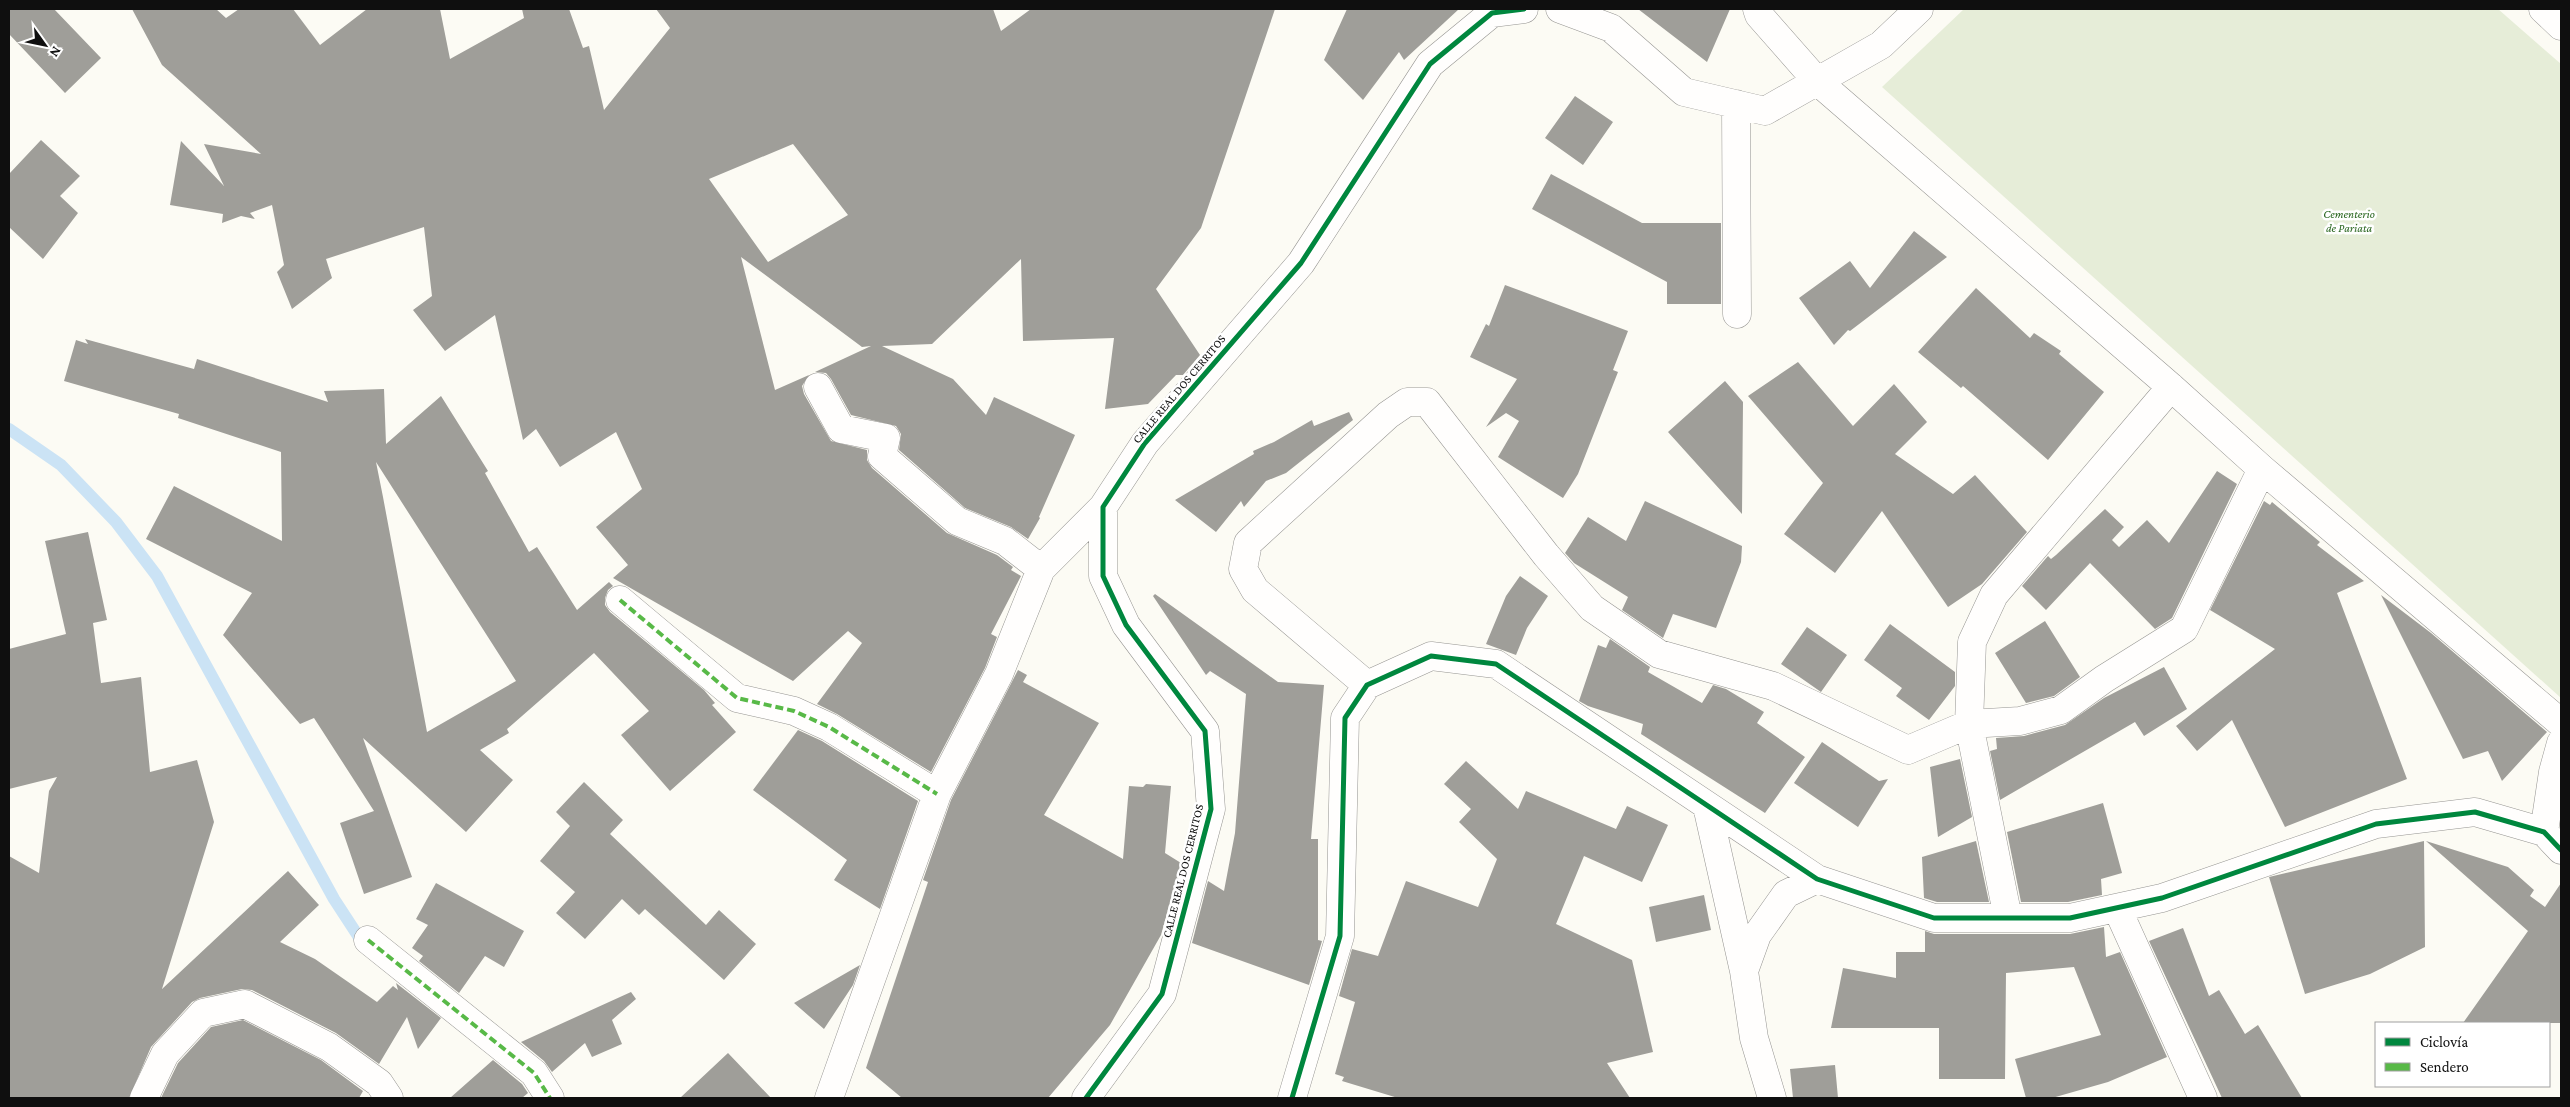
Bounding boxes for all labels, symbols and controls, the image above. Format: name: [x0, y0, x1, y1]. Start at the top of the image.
north arrow: [20, 20, 70, 70]
text: N: [46, 44, 65, 61]
park label: Cementerio de Pariata: [2323, 207, 2375, 235]
street label: CALLE REAL DOS CERRITOS: [1130, 332, 1229, 446]
street label: CALLE REAL DOS CERRITOS: [1160, 802, 1206, 939]
legend: [2375, 1022, 2550, 1087]
text: Ciclovía: [2420, 1034, 2468, 1050]
text: Sendero: [2420, 1059, 2469, 1075]

